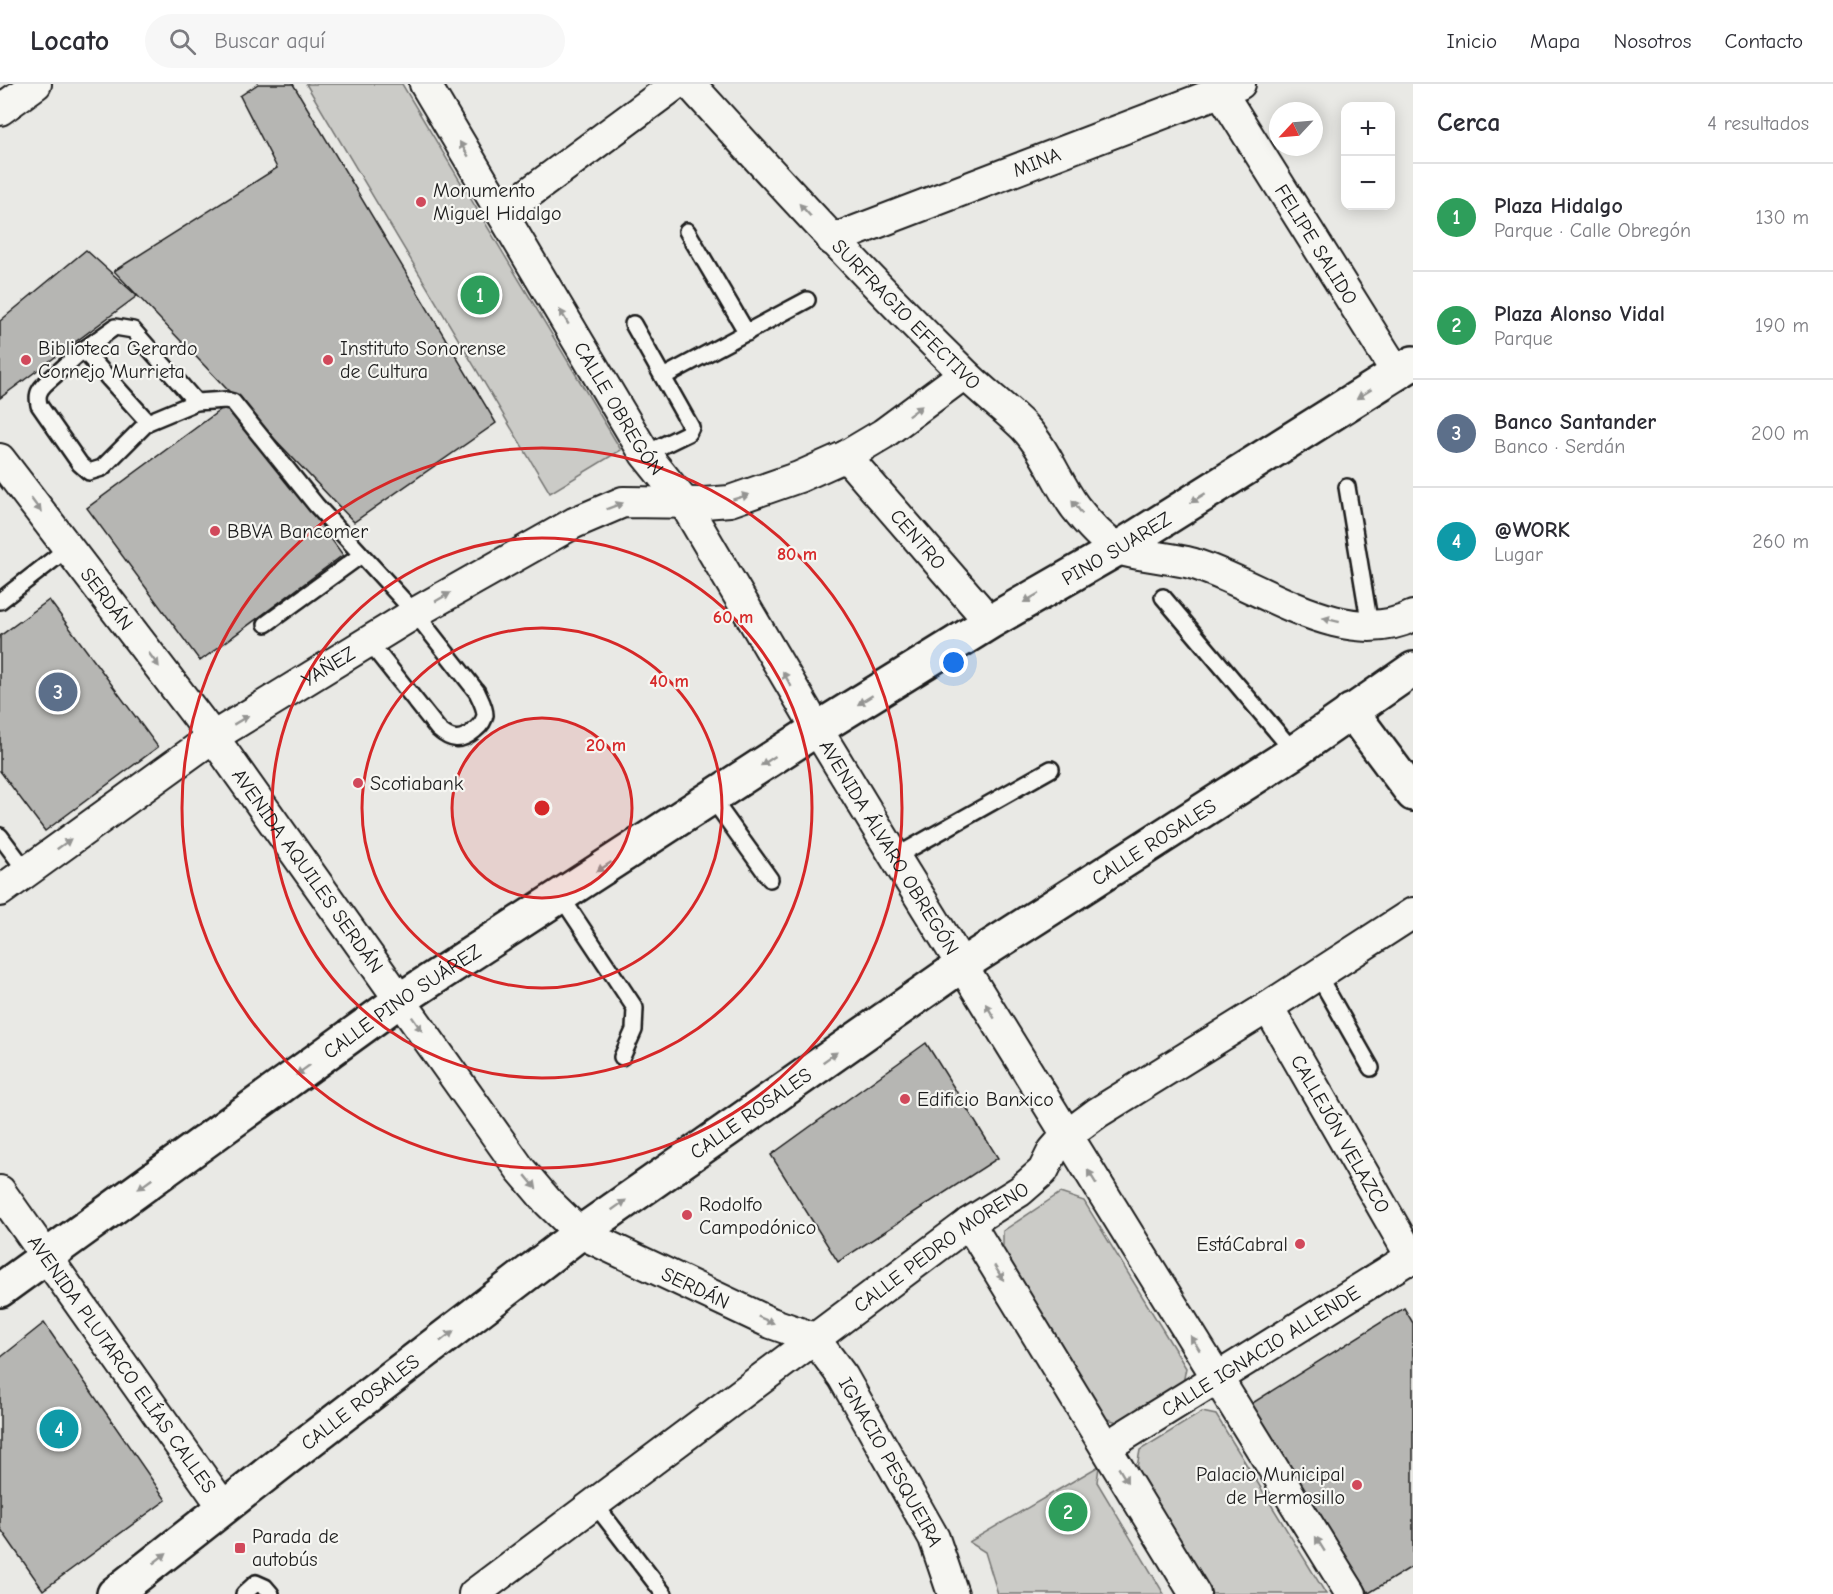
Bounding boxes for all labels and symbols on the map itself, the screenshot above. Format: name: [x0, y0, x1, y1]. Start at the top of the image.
north arrow: [1269, 102, 1323, 156]
one-way arrow: [458, 141, 469, 157]
street label: MINA: [1010, 143, 1064, 182]
place label: Monumento Miguel Hidalgo: [433, 179, 562, 225]
street label: FELIPE SALIDO: [1270, 180, 1362, 309]
marker: Monumento Miguel Hidalgo: [414, 195, 428, 209]
one-way arrow: [799, 203, 812, 218]
street label: SURFRAGIO EFECTIVO: [827, 235, 985, 395]
pin: 1: [460, 272, 500, 318]
one-way arrow: [558, 309, 569, 325]
place label: Biblioteca Gerardo Cornejo Murrieta: [38, 337, 198, 383]
place label: Instituto Sonorense de Cultura: [340, 337, 506, 383]
street label: CALLE OBREGÓN: [569, 338, 668, 480]
marker: Biblioteca Gerardo Cornejo Murrieta: [19, 353, 33, 367]
marker: Instituto Sonorense de Cultura: [321, 353, 335, 367]
one-way arrow: [1355, 389, 1372, 400]
one-way arrow: [907, 405, 922, 417]
one-way arrow: [732, 492, 750, 501]
one-way arrow: [1191, 492, 1207, 504]
one-way arrow: [29, 498, 41, 513]
one-way arrow: [606, 500, 624, 510]
one-way arrow: [1071, 500, 1083, 515]
street label: CENTRO: [885, 504, 950, 574]
street label: PINO SUAREZ: [1058, 507, 1176, 590]
place label: BBVA Bancomer: [227, 520, 368, 543]
marker: BBVA Bancomer: [208, 524, 222, 538]
text: 80 m: [777, 544, 817, 565]
street label: SERDÁN: [76, 563, 138, 635]
one-way arrow: [435, 592, 452, 602]
one-way arrow: [1022, 593, 1039, 603]
text: 60 m: [713, 607, 753, 628]
one-way arrow: [1322, 615, 1340, 625]
street label: YAÑEZ: [297, 641, 360, 692]
your location: [939, 648, 968, 677]
one-way arrow: [148, 652, 160, 668]
pin: 3: [38, 670, 78, 714]
text: 40 m: [649, 671, 689, 692]
one-way arrow: [782, 671, 793, 687]
one-way arrow: [857, 694, 873, 705]
one-way arrow: [233, 714, 249, 725]
text: 20 m: [586, 735, 626, 756]
street label: AVENIDA ÁLVARO OBREGÓN: [814, 736, 964, 959]
one-way arrow: [760, 755, 776, 767]
street label: AVENIDA AQUILES SERDÁN: [227, 764, 388, 977]
place label: Scotiabank: [370, 772, 464, 795]
marker: Scotiabank: [351, 776, 365, 790]
street label: CALLE ROSALES: [1088, 794, 1221, 891]
centre of rings: [532, 798, 552, 818]
one-way arrow: [56, 838, 72, 850]
one-way arrow: [595, 861, 612, 872]
street label: CALLE PINO SUÁREZ: [319, 939, 486, 1064]
one-way arrow: [984, 1003, 995, 1019]
one-way arrow: [411, 1016, 423, 1032]
one-way arrow: [822, 1051, 838, 1063]
street label: CALLEJÓN VELAZCO: [1286, 1051, 1395, 1217]
one-way arrow: [295, 1063, 310, 1075]
street label: CALLE ROSALES: [686, 1063, 816, 1164]
place label: Edificio Banxico: [917, 1088, 1054, 1111]
marker: Edificio Banxico: [898, 1092, 912, 1106]
one-way arrow: [1086, 1169, 1097, 1186]
one-way arrow: [524, 1174, 537, 1189]
street label: CALLE PEDRO MORENO: [849, 1177, 1034, 1317]
one-way arrow: [137, 1178, 153, 1190]
place label: Rodolfo Campodónico: [699, 1193, 816, 1239]
one-way arrow: [611, 1199, 627, 1211]
marker: Rodolfo Campodónico: [680, 1208, 694, 1222]
street label: AVENIDA PLUTARCO ELÍAS CALLES: [23, 1231, 221, 1498]
place label: EstáCabral: [1197, 1233, 1288, 1256]
marker: EstáCabral: [1293, 1237, 1307, 1251]
street label: SERDÁN: [658, 1262, 733, 1314]
one-way arrow: [994, 1265, 1005, 1281]
street label: CALLE IGNACIO ALLENDE: [1157, 1281, 1364, 1422]
one-way arrow: [757, 1316, 775, 1325]
one-way arrow: [439, 1329, 455, 1342]
one-way arrow: [1190, 1335, 1201, 1351]
street label: CALLE ROSALES: [296, 1350, 424, 1455]
street label: IGNACIO PESQUEIRA: [834, 1373, 947, 1550]
pin: 4: [40, 1406, 78, 1452]
place label: Palacio Municipal de Hermosillo: [1196, 1463, 1345, 1509]
one-way arrow: [1118, 1467, 1129, 1483]
marker: Palacio Municipal de Hermosillo: [1350, 1478, 1364, 1492]
pin: 2: [1048, 1490, 1088, 1534]
place label: Parada de autobús: [252, 1525, 339, 1571]
one-way arrow: [1314, 1536, 1325, 1552]
marker: Parada de autobús: [233, 1541, 247, 1555]
one-way arrow: [152, 1551, 168, 1564]

